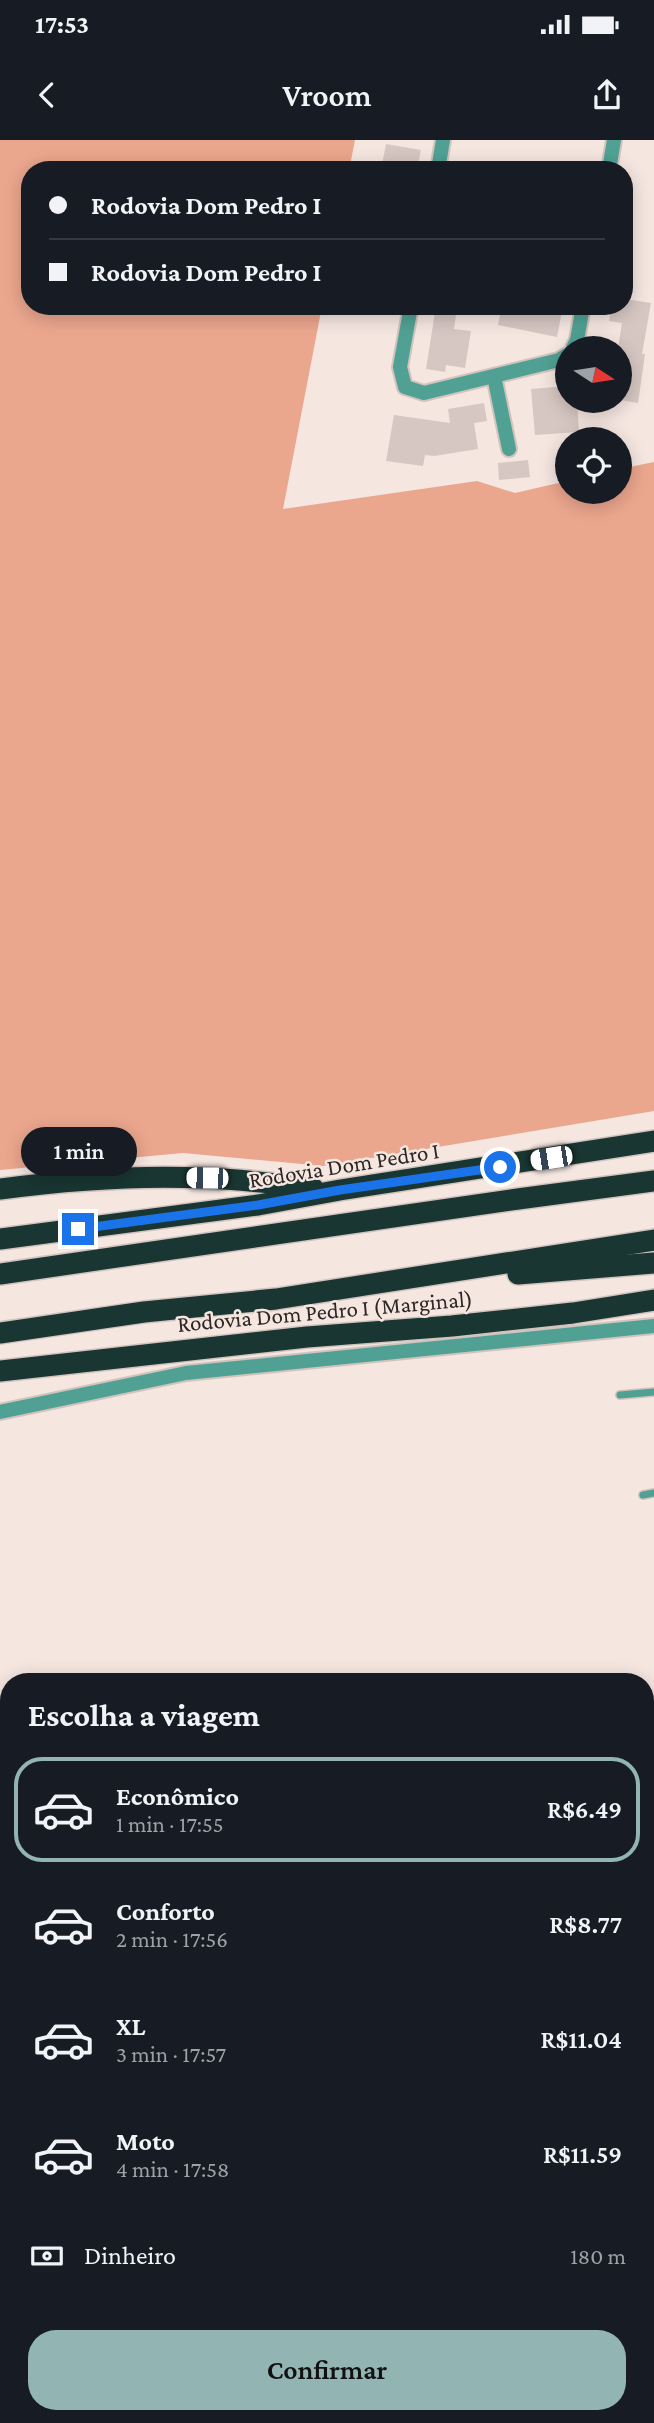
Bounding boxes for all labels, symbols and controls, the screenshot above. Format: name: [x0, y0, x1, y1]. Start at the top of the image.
text: 17:53: [35, 10, 89, 39]
icon: back: [28, 76, 66, 114]
icon: share: [588, 76, 626, 114]
text: Vroom: [283, 77, 372, 113]
text: Rodovia Dom Pedro I: [91, 191, 321, 220]
text: Rodovia Dom Pedro I: [91, 258, 321, 287]
north arrow: [555, 336, 632, 413]
map controls: [555, 336, 632, 504]
button: locate: [555, 427, 632, 504]
callout: 1 min: [20, 1128, 136, 1176]
street label: Rodovia Dom Pedro I: [247, 1137, 441, 1193]
text: 1 min: [53, 1138, 105, 1164]
car: [529, 1144, 574, 1172]
route start: [484, 1151, 516, 1183]
car: [186, 1167, 229, 1189]
route end: [62, 1213, 94, 1245]
street label: Rodovia Dom Pedro I (Marginal): [176, 1285, 474, 1338]
text: Escolha a viagem: [28, 1697, 260, 1733]
icon: car: [32, 1778, 95, 1841]
text: Econômico: [116, 1782, 239, 1811]
text: R$6.49: [547, 1795, 622, 1824]
text: 1 min · 17:55: [116, 1811, 224, 1837]
icon: car: [32, 1893, 95, 1956]
text: Conforto: [116, 1897, 215, 1926]
text: R$8.77: [549, 1910, 622, 1939]
text: 2 min · 17:56: [116, 1926, 228, 1952]
icon: car: [32, 2008, 95, 2071]
text: XL: [116, 2012, 145, 2041]
text: R$11.04: [541, 2025, 622, 2054]
text: 3 min · 17:57: [116, 2041, 226, 2067]
icon: car: [32, 2123, 95, 2186]
text: Moto: [116, 2127, 175, 2156]
text: R$11.59: [543, 2140, 622, 2169]
text: 4 min · 17:58: [116, 2156, 229, 2182]
icon: cash: [28, 2237, 66, 2275]
text: Dinheiro: [84, 2241, 176, 2270]
text: 180 m: [570, 2243, 626, 2269]
button: Confirmar: [28, 2330, 626, 2410]

